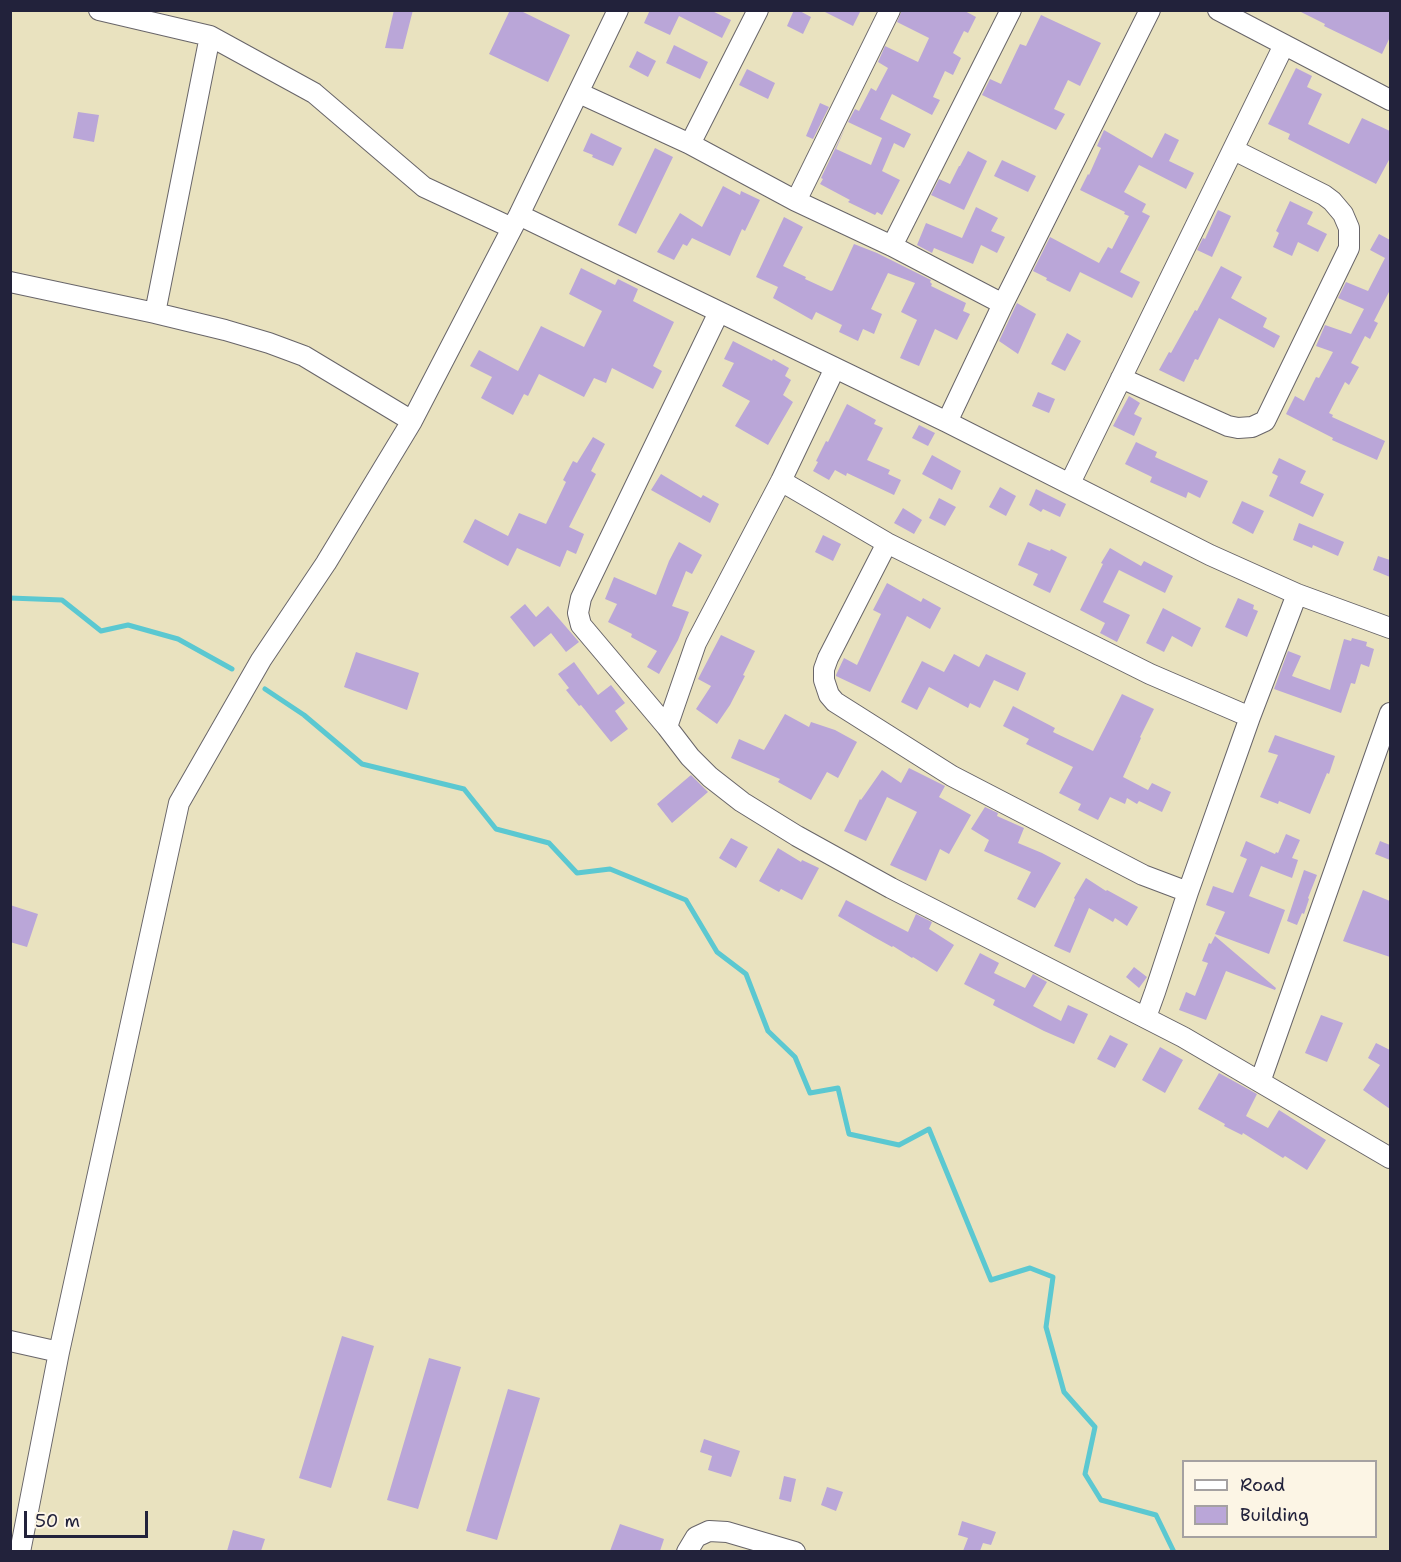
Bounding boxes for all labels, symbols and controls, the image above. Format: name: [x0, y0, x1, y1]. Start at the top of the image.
legend: [1182, 1460, 1377, 1538]
text: Road: [1240, 1473, 1285, 1497]
scale bar: [27, 1499, 152, 1537]
text: Building: [1240, 1503, 1309, 1527]
text: 50 m: [35, 1509, 80, 1533]

